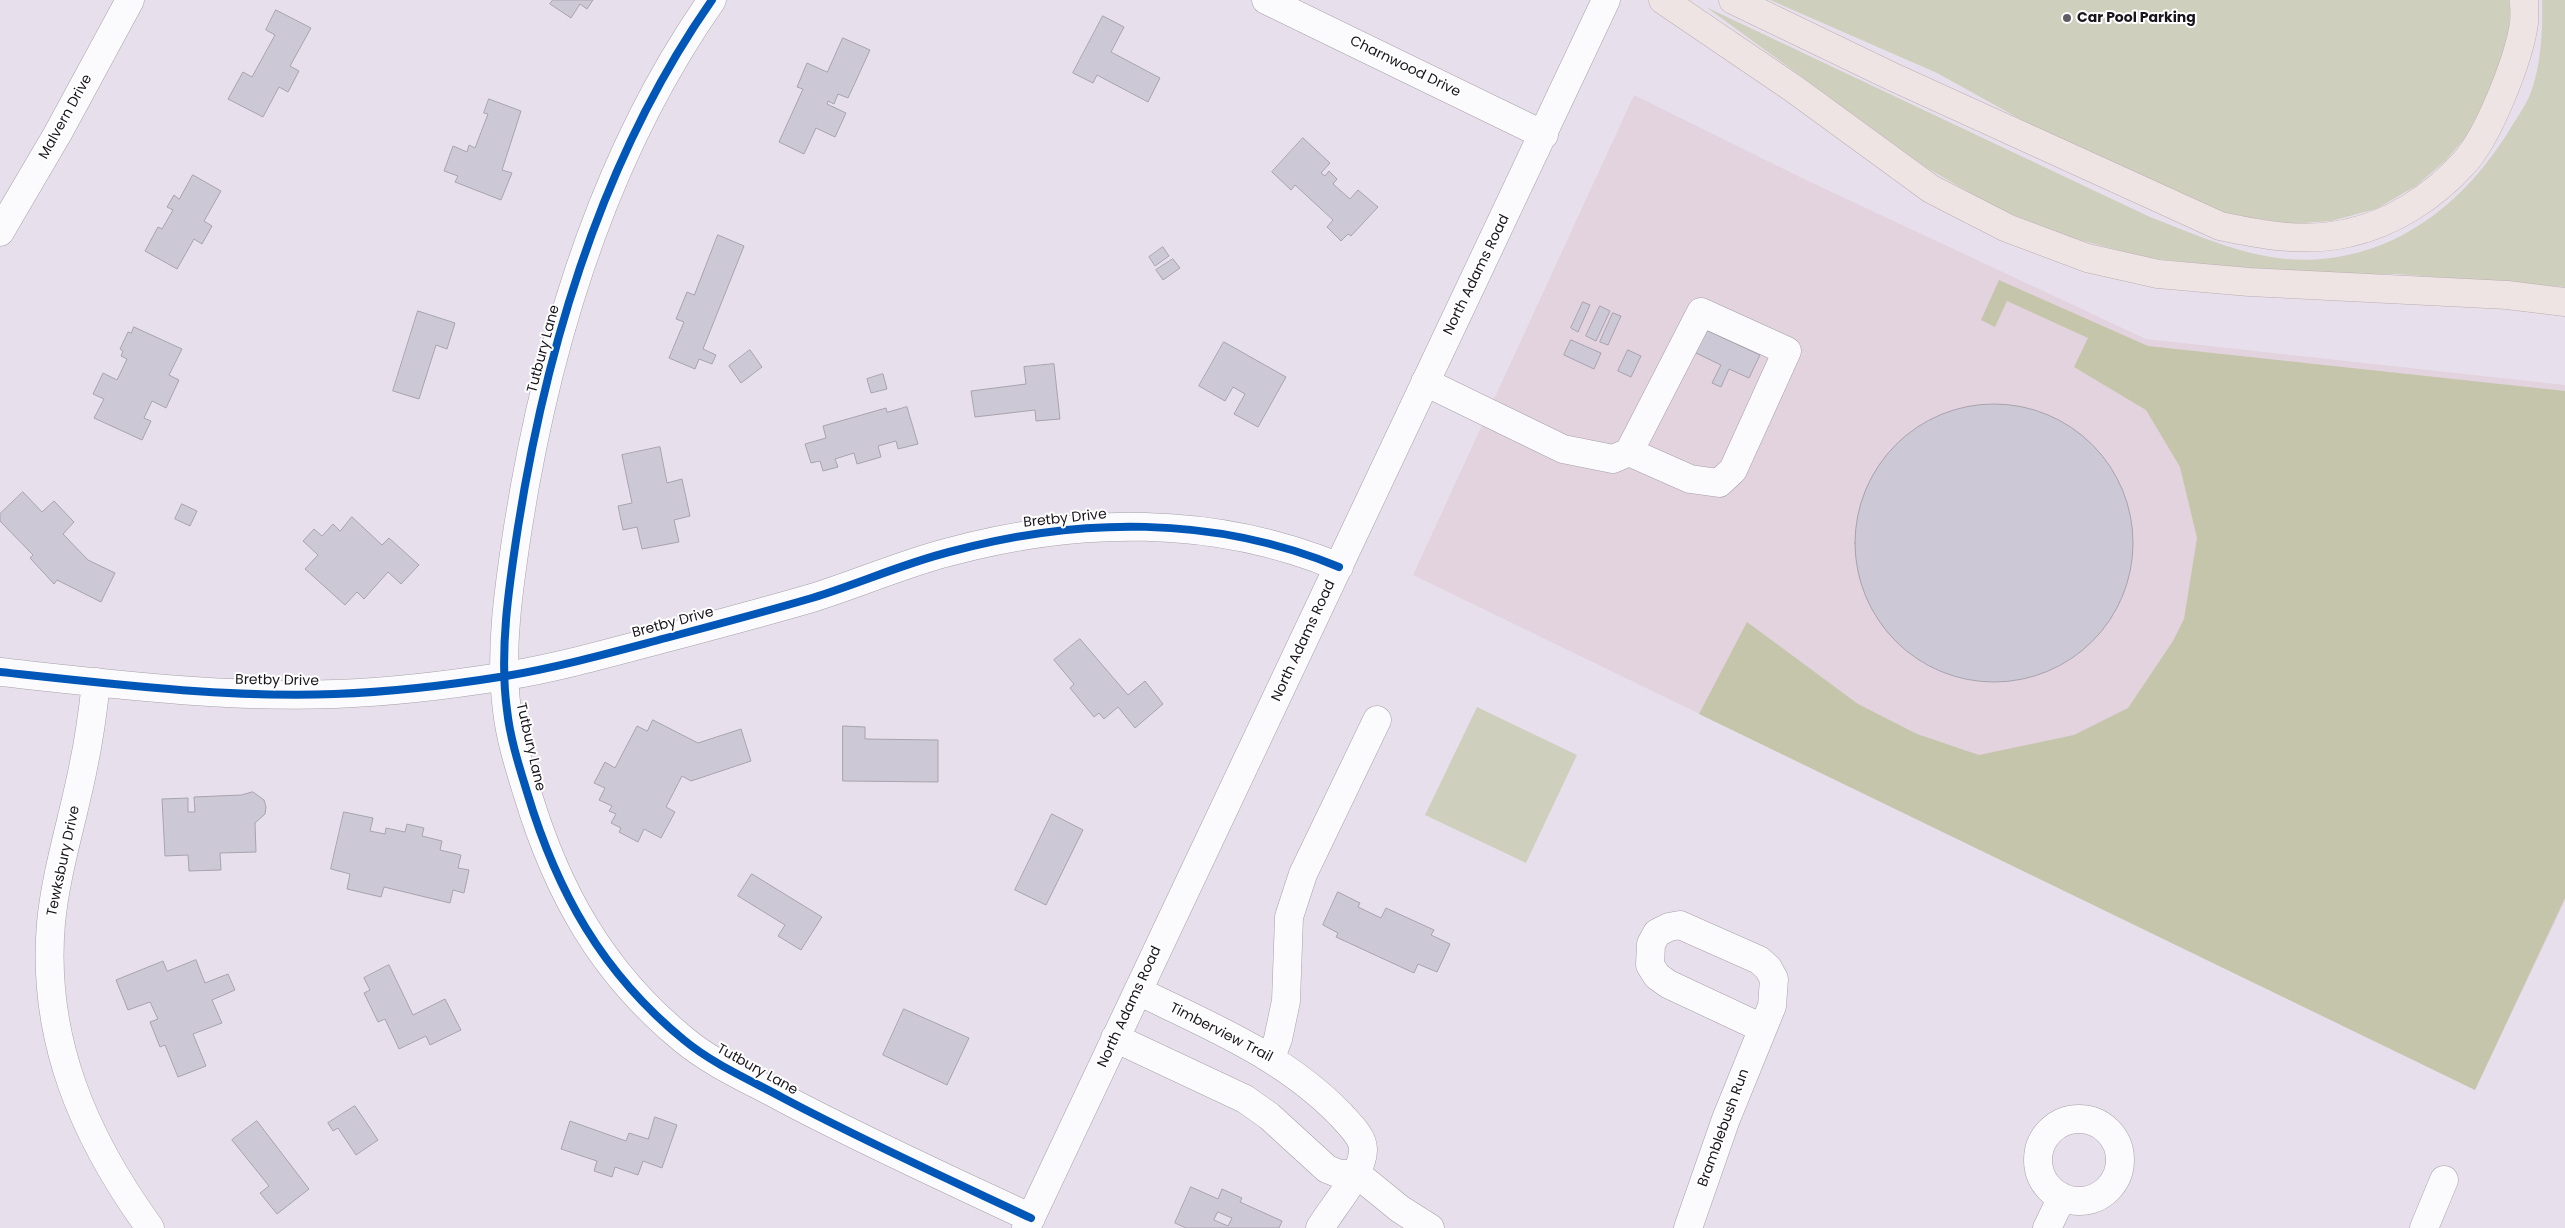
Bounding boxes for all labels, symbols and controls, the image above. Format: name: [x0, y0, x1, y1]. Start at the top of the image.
place label: Car Pool Parking: [2077, 10, 2196, 26]
marker: Car Pool Parking: [2061, 12, 2073, 24]
street label: Charnwood Drive: [1347, 33, 1463, 101]
street label: Malvern Drive: [36, 72, 96, 162]
street label: North Adams Road: [1441, 212, 1513, 338]
street label: Tutbury Lane: [524, 303, 564, 395]
street label: Bretby Drive: [1022, 506, 1108, 532]
street label: North Adams Road: [1268, 578, 1340, 704]
street label: Bretby Drive: [630, 604, 716, 642]
street label: Bretby Drive: [235, 672, 319, 690]
street label: Tutbury Lane: [512, 701, 548, 793]
street label: Tewksbury Drive: [44, 804, 84, 918]
street label: North Adams Road: [1094, 944, 1166, 1070]
street label: Timberview Trail: [1167, 1000, 1275, 1066]
street label: Tutbury Lane: [714, 1041, 800, 1099]
street label: Bramblebush Run: [1695, 1067, 1753, 1189]

